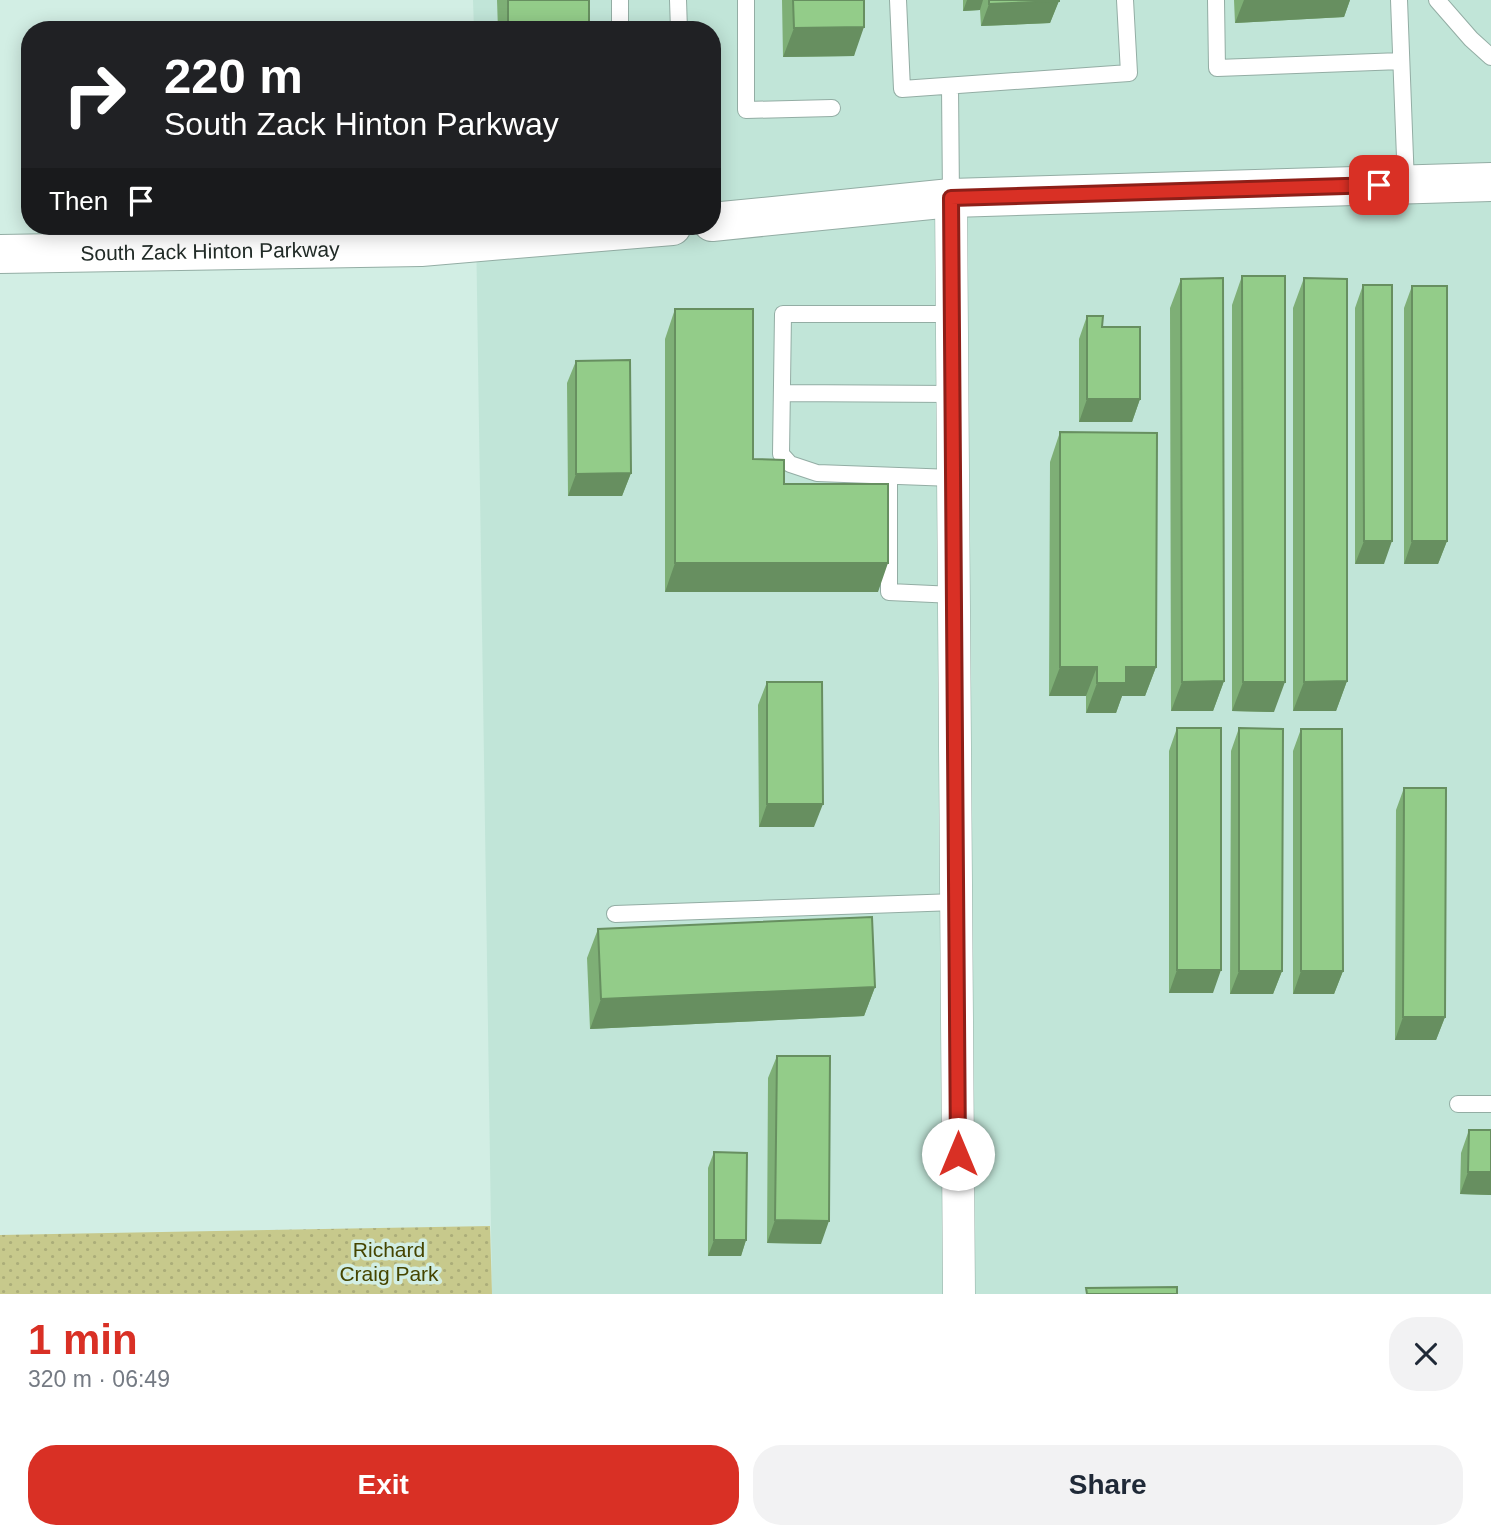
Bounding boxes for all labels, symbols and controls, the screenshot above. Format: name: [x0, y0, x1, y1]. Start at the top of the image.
icon: right: [49, 49, 140, 140]
text: 220 m: [164, 49, 303, 103]
text: South Zack Hinton Parkway: [164, 106, 559, 142]
pin: [1349, 155, 1409, 215]
icon: arrive: [1360, 166, 1398, 204]
icon: arrive: [122, 182, 160, 220]
text: Then: [49, 186, 108, 216]
street label: South Zack Hinton Parkway: [80, 237, 340, 264]
position arrow: [921, 1117, 995, 1191]
park label: Richard Craig Park: [339, 1238, 439, 1285]
text: 1 min: [28, 1316, 138, 1363]
button: close: [1389, 1317, 1463, 1391]
text: 320 m · 06:49: [28, 1366, 170, 1392]
button: Exit: [28, 1445, 739, 1525]
button: Share: [753, 1445, 1463, 1525]

